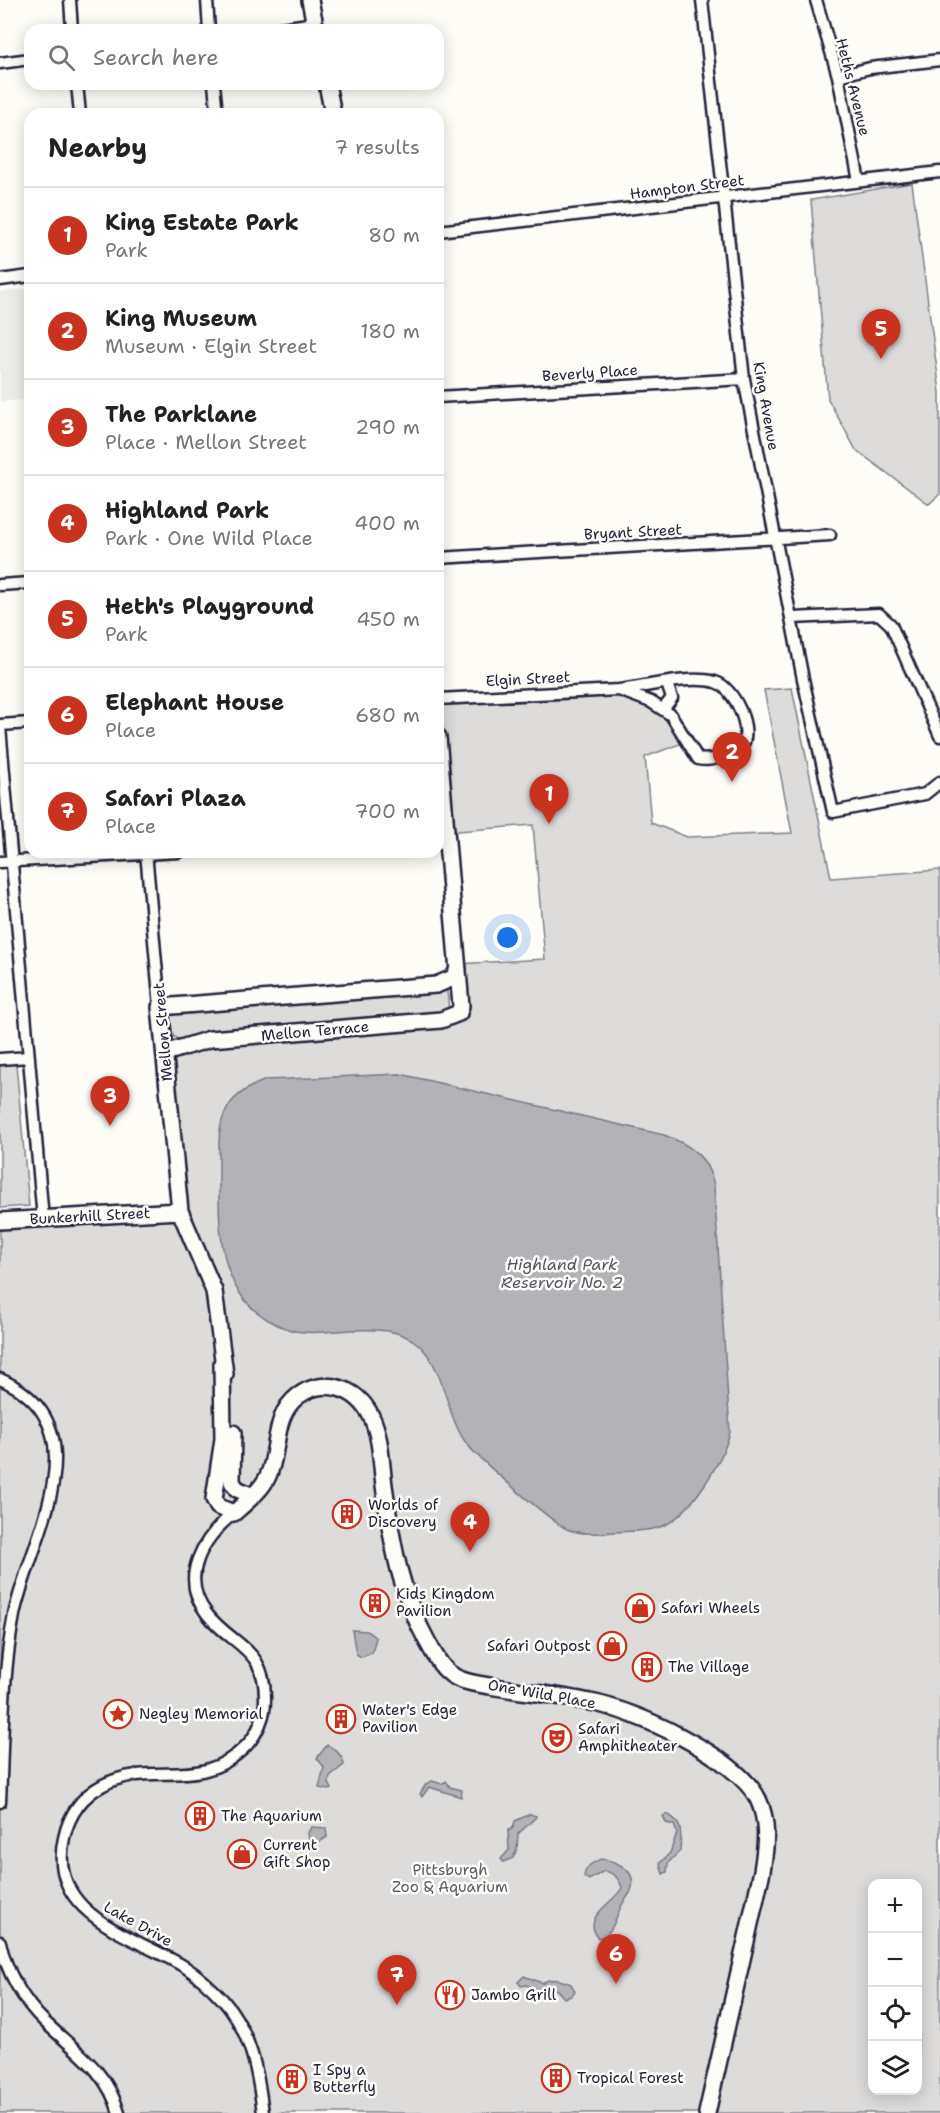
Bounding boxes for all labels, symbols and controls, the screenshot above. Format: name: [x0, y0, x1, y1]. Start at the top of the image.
search box: [24, 24, 444, 90]
street label: Heths Avenue: [831, 36, 875, 138]
icon: search: [45, 41, 78, 74]
text: Search here: [93, 43, 219, 72]
text: Nearby: [48, 130, 147, 165]
text: 7 results: [334, 134, 420, 160]
street label: Hampton Street: [629, 170, 745, 204]
text: King Estate Park: [105, 208, 299, 237]
text: 1: [63, 222, 72, 248]
text: 80 m: [368, 222, 420, 248]
text: Park: [105, 237, 148, 263]
text: King Museum: [105, 304, 257, 333]
pin: 5: [862, 310, 900, 359]
text: 2: [61, 318, 75, 344]
text: 180 m: [360, 318, 420, 344]
text: Museum · Elgin Street: [105, 333, 317, 359]
street label: Beverly Place: [542, 360, 638, 386]
street label: King Avenue: [748, 360, 784, 452]
text: The Parklane: [105, 400, 257, 429]
text: 3: [61, 414, 75, 440]
text: 290 m: [355, 414, 420, 440]
text: Place · Mellon Street: [105, 429, 307, 455]
text: Highland Park: [105, 496, 269, 525]
text: 4: [61, 510, 75, 536]
text: 400 m: [354, 510, 420, 536]
street label: Bryant Street: [583, 519, 683, 545]
text: Park · One Wild Place: [105, 525, 313, 551]
text: Heth's Playground: [105, 592, 314, 621]
text: 5: [61, 606, 74, 632]
text: 450 m: [356, 606, 420, 632]
text: Park: [105, 621, 148, 647]
street label: Elgin Street: [485, 667, 571, 691]
text: Elephant House: [105, 688, 284, 717]
text: 6: [61, 702, 75, 728]
text: 680 m: [355, 702, 420, 728]
text: Place: [105, 717, 156, 743]
pin: 2: [712, 732, 752, 782]
pin: 1: [530, 774, 568, 824]
text: Safari Plaza: [105, 784, 246, 813]
text: 7: [61, 798, 75, 824]
text: 700 m: [355, 798, 420, 824]
text: Place: [105, 813, 156, 839]
your location: [493, 923, 522, 952]
street label: Mellon Street: [149, 982, 177, 1082]
street label: Mellon Terrace: [260, 1016, 370, 1046]
pin: 3: [90, 1076, 130, 1126]
street label: Bunkerhill Street: [29, 1203, 151, 1229]
water label: Highland Park Reservoir No. 2: [501, 1254, 623, 1293]
place label: Worlds of Discovery: [368, 1495, 439, 1532]
building icon: Worlds of Discovery: [331, 1498, 363, 1530]
pin: 4: [450, 1502, 490, 1552]
place label: Kids Kingdom Pavilion: [396, 1584, 495, 1621]
building icon: Kids Kingdom Pavilion: [359, 1587, 391, 1619]
shop icon: Safari Wheels: [624, 1592, 656, 1624]
place label: Safari Wheels: [661, 1598, 760, 1618]
shop icon: Safari Outpost: [596, 1630, 628, 1662]
place label: Safari Outpost: [487, 1636, 591, 1656]
building icon: The Village: [631, 1651, 663, 1683]
place label: The Village: [668, 1657, 749, 1677]
street label: One Wild Place: [486, 1675, 598, 1713]
place icon: Negley Memorial: [102, 1698, 134, 1730]
place label: Water's Edge Pavilion: [362, 1700, 457, 1737]
building icon: Water's Edge Pavilion: [325, 1703, 357, 1735]
place label: Negley Memorial: [139, 1704, 263, 1724]
place label: Safari Amphitheater: [578, 1719, 678, 1756]
theatre icon: Safari Amphitheater: [541, 1722, 573, 1754]
building icon: The Aquarium: [184, 1800, 216, 1832]
place label: The Aquarium: [221, 1806, 322, 1826]
place label: Current Gift Shop: [263, 1835, 330, 1872]
shop icon: Current Gift Shop: [226, 1838, 258, 1870]
park label: Pittsburgh Zoo & Aquarium: [392, 1860, 508, 1897]
map controls: [868, 1879, 922, 2095]
button: +: [868, 1879, 922, 1933]
street label: Lake Drive: [100, 1897, 176, 1951]
button: −: [868, 1933, 922, 1987]
pin: 6: [596, 1934, 636, 1984]
pin: 7: [378, 1956, 416, 2005]
restaurant icon: Jambo Grill: [434, 1979, 466, 2011]
place label: Jambo Grill: [471, 1985, 557, 2005]
button: locate: [868, 1987, 922, 2041]
button: layers: [868, 2041, 922, 2095]
place label: I Spy a Butterfly: [313, 2060, 376, 2097]
building icon: Tropical Forest: [540, 2062, 572, 2094]
building icon: I Spy a Butterfly: [276, 2063, 308, 2095]
place label: Tropical Forest: [577, 2068, 684, 2088]

